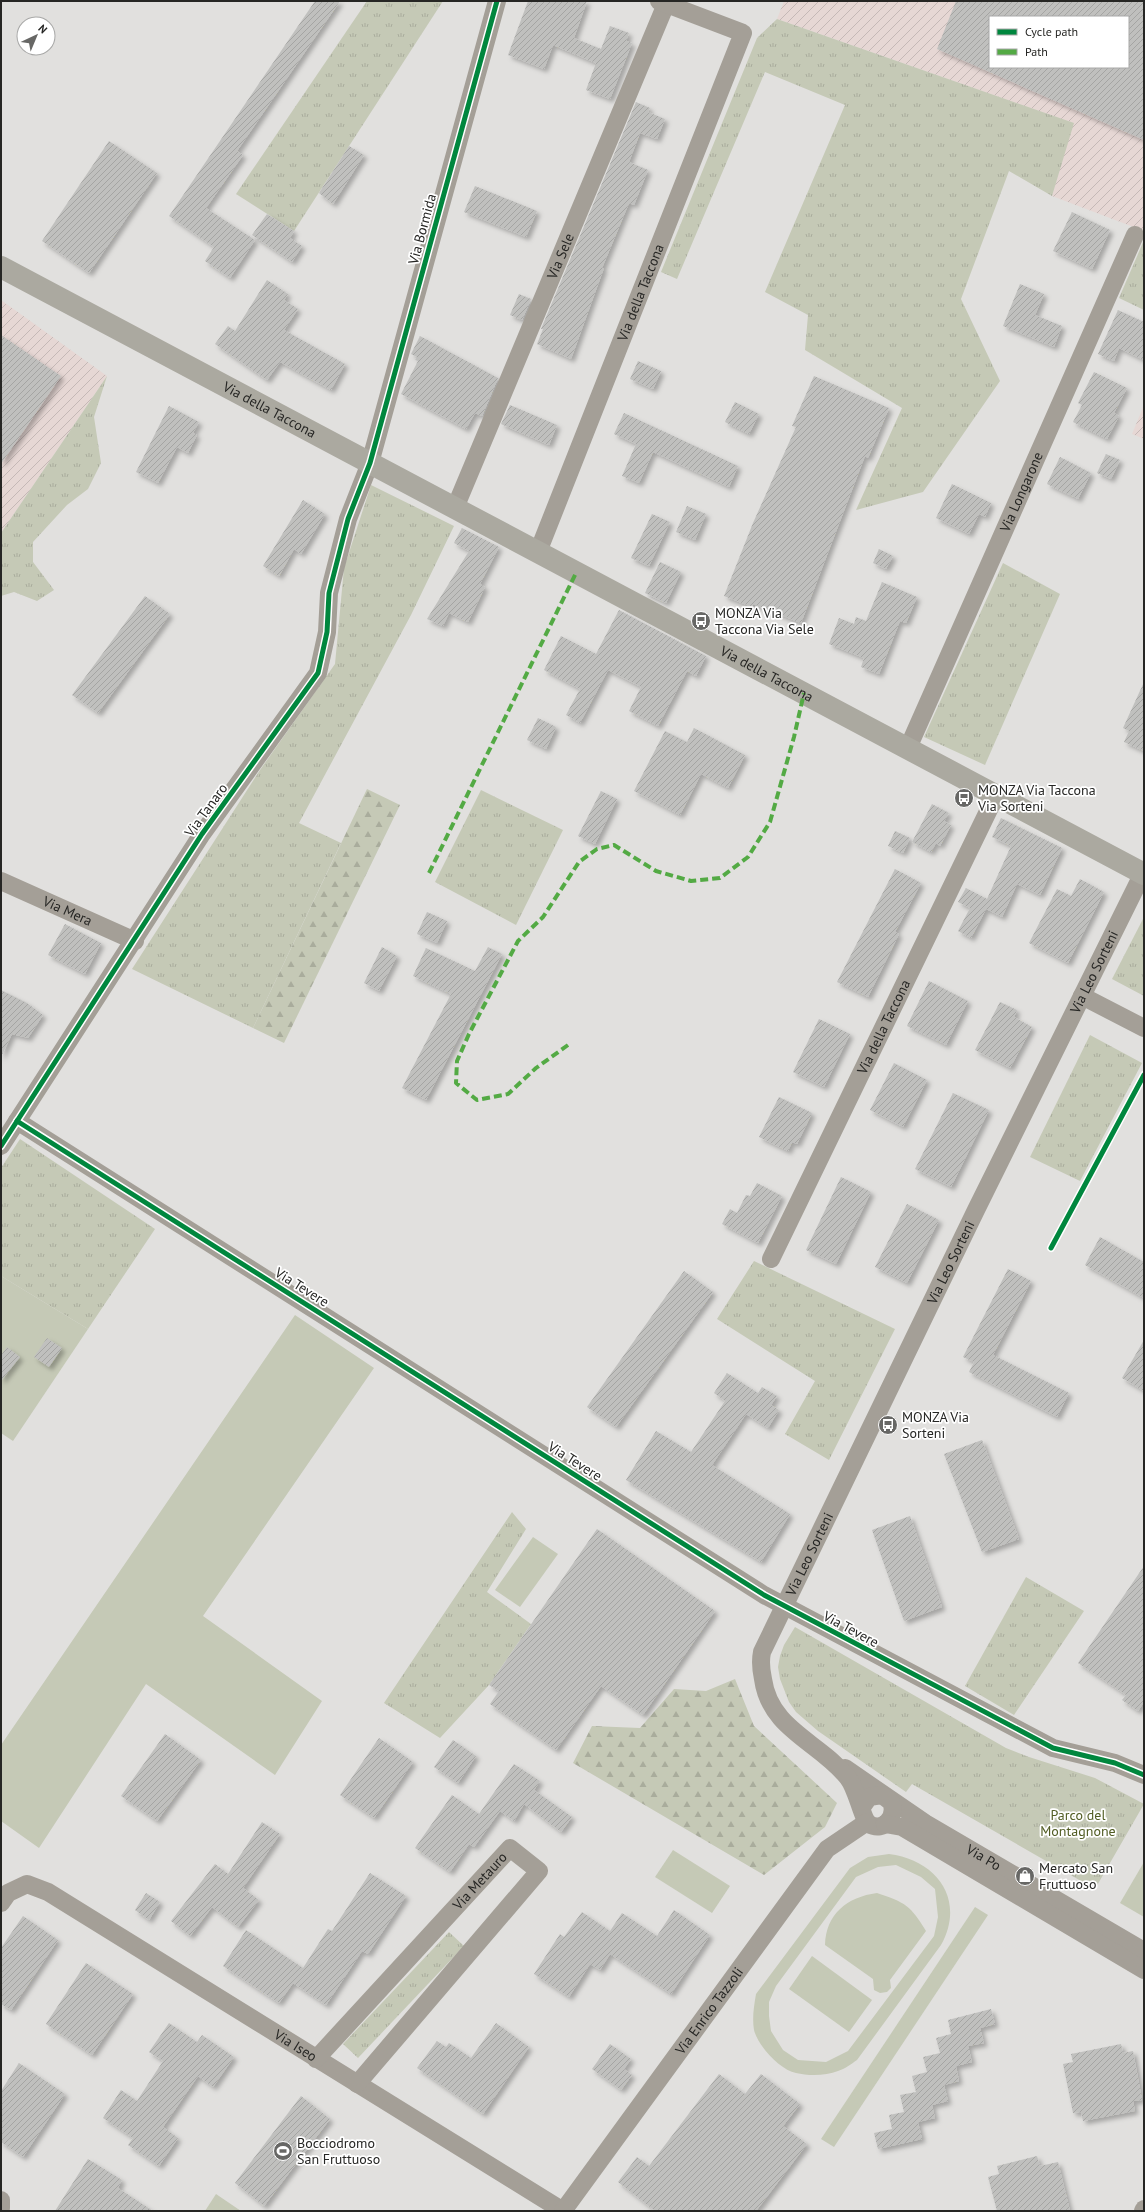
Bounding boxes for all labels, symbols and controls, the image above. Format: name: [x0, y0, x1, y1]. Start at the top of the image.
north arrow: [16, 16, 56, 56]
legend: [989, 16, 1129, 68]
text: N: [35, 21, 50, 36]
text: Cycle path: [1025, 24, 1078, 39]
text: Path: [1025, 44, 1048, 59]
street label: Via Bormida: [404, 192, 440, 267]
street label: Via Sele: [542, 230, 578, 283]
street label: Via della Taccona: [613, 241, 668, 345]
street label: Via della Taccona: [219, 377, 319, 442]
street label: Via Longarone: [995, 449, 1047, 536]
place label: MONZA Via Taccona Via Sele: [715, 604, 814, 638]
bus stop icon: MONZA Via Taccona Via Sele: [690, 610, 712, 632]
street label: Via della Taccona: [716, 641, 816, 706]
street label: Via Tanaro: [180, 780, 232, 841]
place label: MONZA Via Taccona Via Sorteni: [977, 781, 1096, 815]
bus stop icon: MONZA Via Taccona Via Sorteni: [953, 787, 975, 809]
street label: Via Mera: [39, 892, 95, 930]
street label: Via Leo Sorteni: [1065, 927, 1122, 1017]
street label: Via della Taccona: [853, 977, 914, 1078]
street label: Via Leo Sorteni: [922, 1218, 978, 1308]
street label: Via Tevere: [271, 1263, 332, 1311]
place label: MONZA Via Sorteni: [902, 1408, 969, 1442]
bus stop icon: MONZA Via Sorteni: [877, 1414, 899, 1436]
street label: Via Tevere: [544, 1437, 605, 1485]
street label: Via Leo Sorteni: [781, 1509, 837, 1600]
street label: Via Tevere: [819, 1606, 882, 1651]
park label: Parco del Montagnone: [1040, 1806, 1116, 1840]
street label: Via Po: [962, 1840, 1004, 1874]
street label: Via Metauro: [448, 1848, 511, 1914]
place label: Mercato San Fruttuoso: [1039, 1859, 1113, 1893]
shop icon: Mercato San Fruttuoso: [1014, 1865, 1036, 1887]
street label: Via Enrico Tazzoli: [671, 1963, 747, 2059]
street label: Via Iseo: [270, 2025, 320, 2065]
place label: Bocciodromo San Fruttuoso: [297, 2134, 380, 2168]
sports icon: Bocciodromo San Fruttuoso: [272, 2140, 294, 2162]

